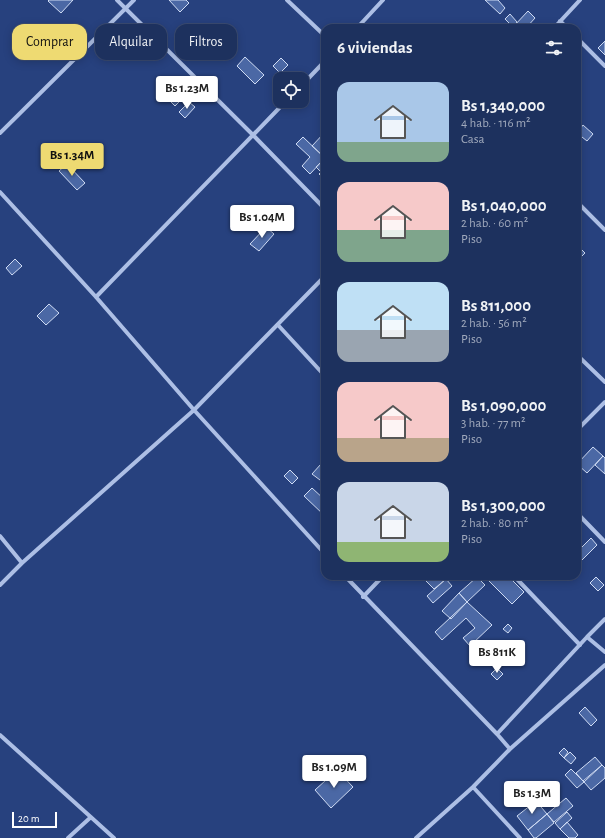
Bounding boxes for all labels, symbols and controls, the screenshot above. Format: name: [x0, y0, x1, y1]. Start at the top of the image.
chip: Comprar: [12, 24, 87, 60]
chip: Alquilar: [95, 24, 167, 60]
chip: Filtros: [175, 24, 237, 60]
icon: filters: [543, 37, 565, 59]
text: 6 viviendas: [337, 39, 412, 56]
map controls: [273, 72, 309, 108]
button: locate: [273, 72, 309, 108]
pin: Bs 1.23M: [146, 76, 228, 110]
text: Bs 1.23M: [165, 82, 209, 95]
text: Bs 1,340,000: [461, 97, 545, 114]
icon: home: [369, 98, 417, 146]
text: 4 hab. · 116 m²: [461, 117, 531, 130]
text: Casa: [461, 133, 485, 146]
pin: Bs 1.34M: [31, 143, 113, 177]
text: Bs 1.34M: [50, 149, 94, 162]
text: Bs 1,040,000: [461, 197, 547, 214]
icon: home: [369, 198, 417, 246]
pin: Bs 1.04M: [221, 205, 303, 239]
text: Bs 1.04M: [239, 211, 285, 224]
text: 2 hab. · 60 m²: [461, 217, 528, 230]
text: Piso: [461, 233, 482, 246]
text: Bs 811,000: [461, 297, 531, 314]
icon: home: [369, 298, 417, 346]
text: 2 hab. · 56 m²: [461, 317, 527, 330]
text: Piso: [461, 333, 482, 346]
text: Bs 1,090,000: [461, 397, 546, 414]
icon: home: [369, 398, 417, 446]
text: 3 hab. · 77 m²: [461, 417, 526, 430]
text: Piso: [461, 433, 482, 446]
text: Bs 1,300,000: [461, 497, 545, 514]
icon: home: [369, 498, 417, 546]
text: 2 hab. · 80 m²: [461, 517, 528, 530]
text: Piso: [461, 533, 482, 546]
pin: Bs 811K: [460, 640, 534, 674]
text: Bs 811K: [478, 646, 516, 659]
pin: Bs 1.09M: [293, 755, 375, 789]
text: Bs 1.09M: [311, 761, 357, 774]
pin: Bs 1.3M: [495, 781, 569, 815]
text: Bs 1.3M: [513, 787, 551, 800]
scale bar: [12, 810, 57, 829]
text: 20 m: [18, 813, 39, 824]

